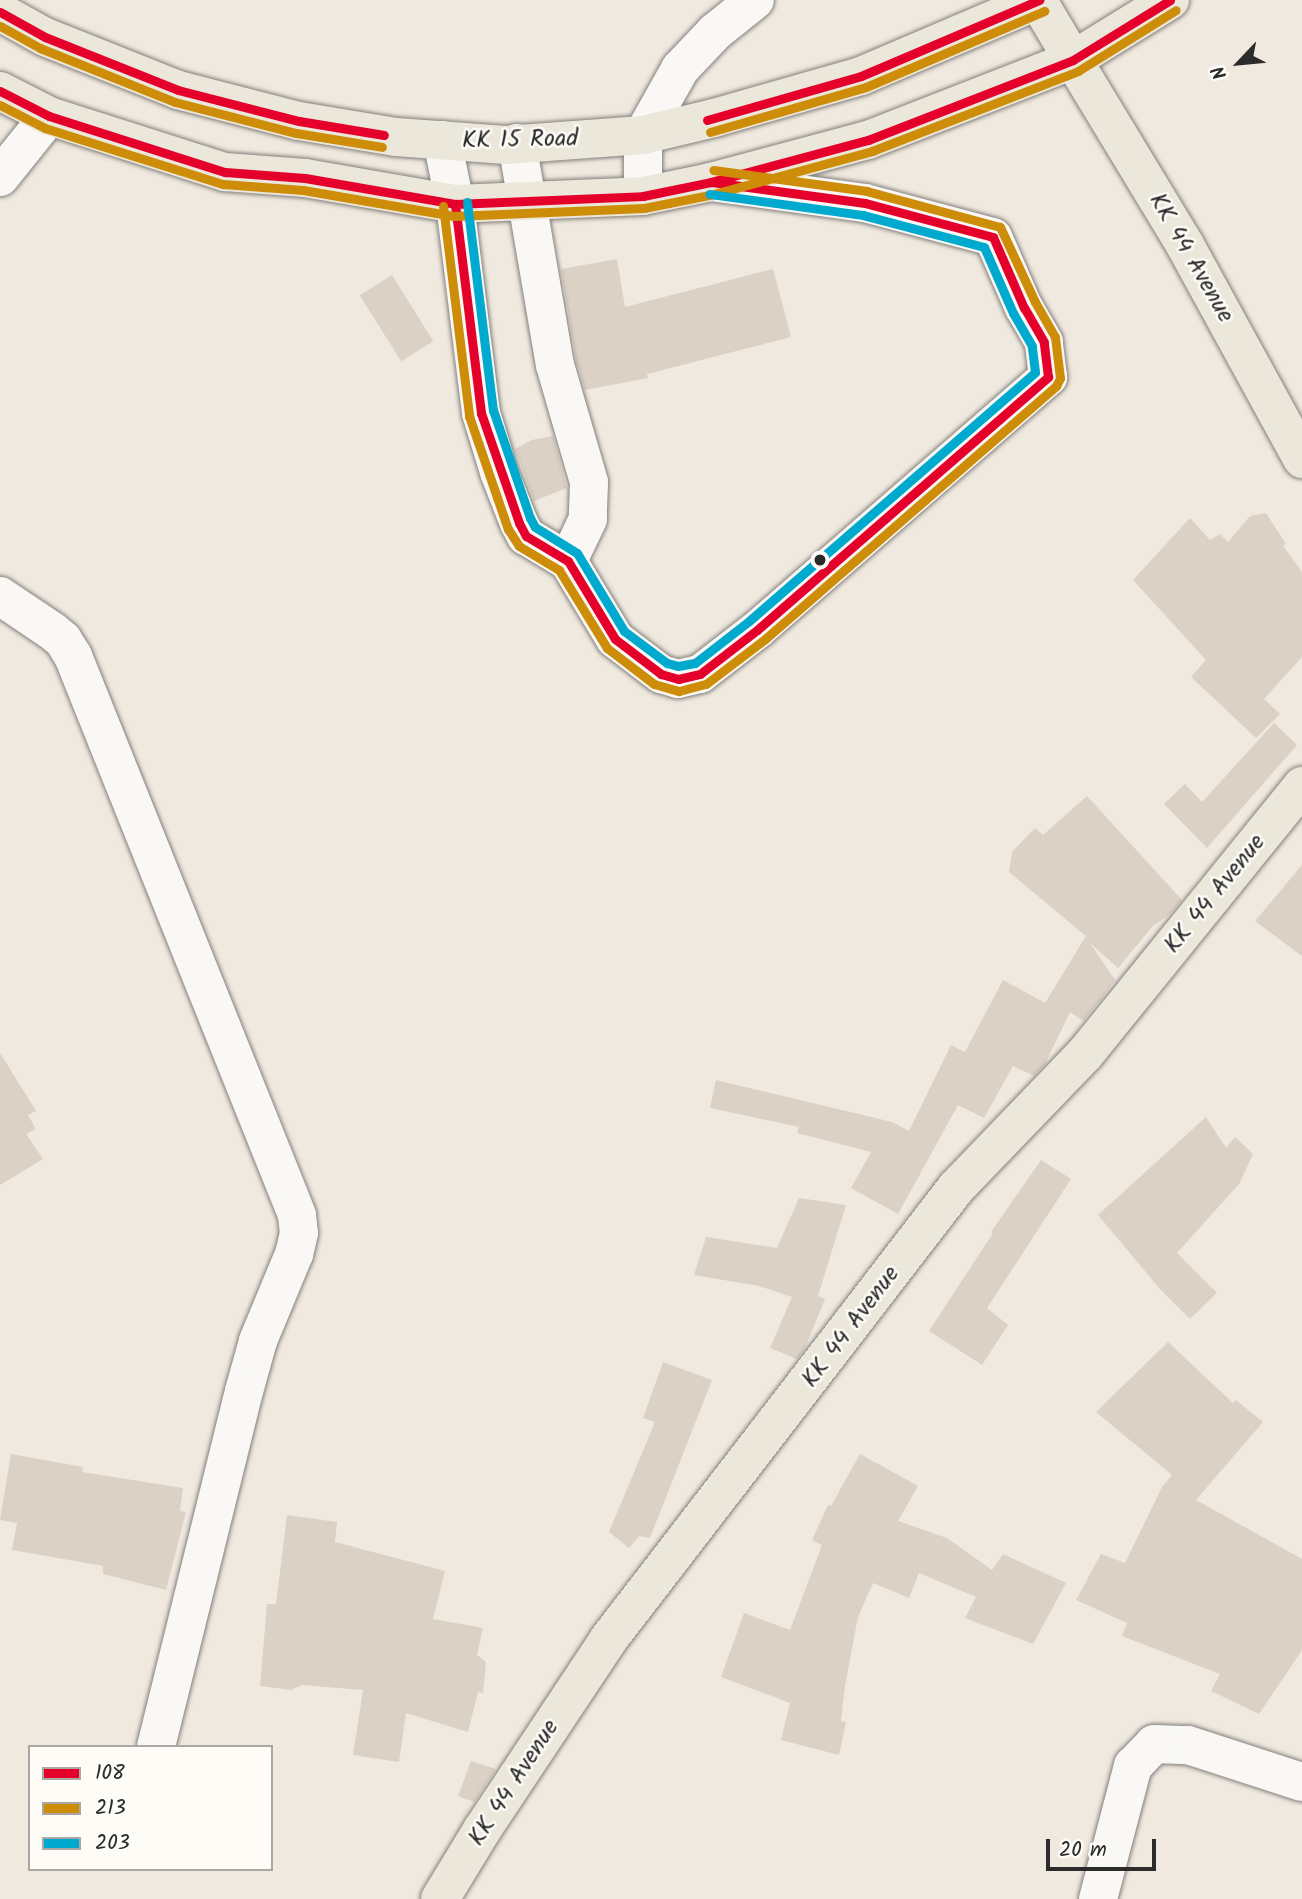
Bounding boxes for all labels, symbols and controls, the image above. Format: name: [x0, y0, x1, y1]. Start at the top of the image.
north arrow: [1204, 28, 1274, 98]
text: N: [1204, 60, 1236, 84]
street label: KK 15 Road: [462, 125, 578, 155]
street label: KK 44 Avenue: [1142, 188, 1240, 328]
unlabelled marker: [813, 553, 827, 567]
street label: KK 44 Avenue: [1158, 829, 1272, 959]
street label: KK 44 Avenue: [796, 1261, 906, 1393]
street label: KK 44 Avenue: [463, 1714, 565, 1852]
legend: [28, 1745, 273, 1871]
text: 108: [95, 1757, 125, 1790]
text: 213: [95, 1792, 126, 1825]
scale bar: [1050, 1826, 1160, 1870]
text: 203: [95, 1827, 130, 1860]
text: 20 m: [1059, 1834, 1107, 1867]

